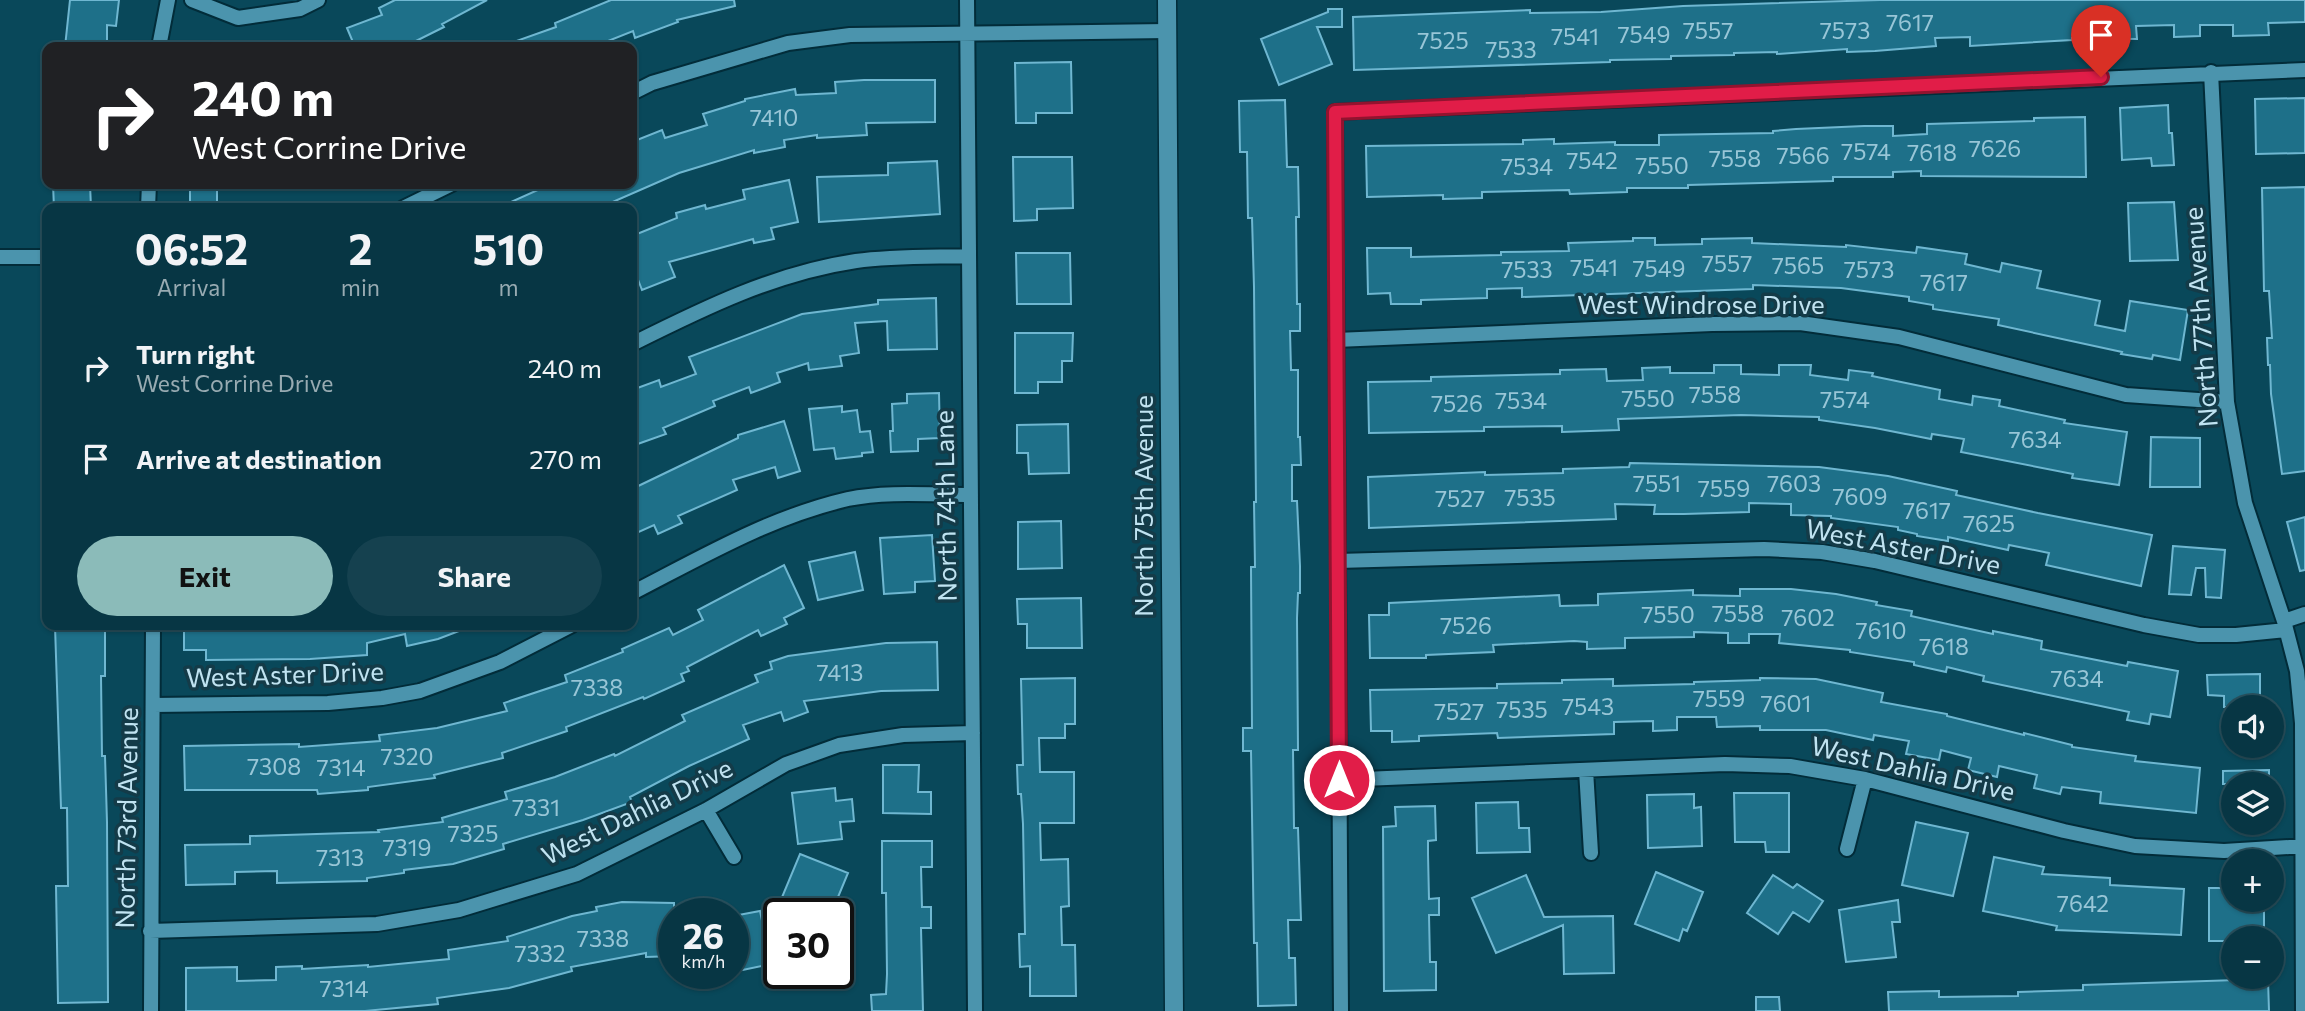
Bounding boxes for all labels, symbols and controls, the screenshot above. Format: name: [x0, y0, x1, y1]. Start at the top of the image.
pin: [2071, 5, 2131, 77]
house number: 7617: [1886, 8, 1934, 36]
house number: 7557: [1683, 16, 1733, 44]
house number: 7573: [1820, 16, 1870, 44]
icon: arrive: [2082, 16, 2120, 54]
house number: 7549: [1617, 20, 1671, 48]
house number: 7541: [1551, 22, 1599, 50]
house number: 7525: [1417, 26, 1469, 54]
house number: 7533: [1485, 35, 1537, 63]
text: 240 m: [192, 66, 334, 126]
icon: right: [77, 70, 168, 161]
house number: 7410: [750, 103, 798, 131]
text: West Corrine Drive: [192, 126, 466, 166]
house number: 7626: [1969, 134, 2021, 162]
house number: 7574: [1841, 137, 1891, 165]
house number: 7618: [1907, 138, 1957, 166]
house number: 7566: [1776, 141, 1830, 169]
house number: 7558: [1709, 144, 1761, 172]
house number: 7542: [1566, 146, 1618, 174]
house number: 7550: [1635, 151, 1689, 179]
house number: 7534: [1501, 152, 1553, 180]
street label: North 77th Avenue: [2176, 206, 2223, 428]
text: 06:52: [135, 222, 248, 274]
text: 2: [348, 222, 372, 274]
text: 510: [473, 222, 544, 274]
house number: 7557: [1702, 249, 1752, 277]
house number: 7565: [1772, 251, 1824, 279]
house number: 7541: [1570, 253, 1618, 281]
house number: 7549: [1632, 254, 1686, 282]
house number: 7533: [1501, 255, 1553, 283]
house number: 7573: [1844, 255, 1894, 283]
house number: 7617: [1920, 268, 1968, 296]
text: Arrival: [157, 273, 226, 301]
text: min: [341, 273, 380, 301]
text: m: [498, 273, 519, 301]
street label: West Windrose Drive: [1577, 288, 1825, 319]
text: Turn right: [136, 338, 255, 369]
icon: right: [77, 349, 115, 387]
text: 240 m: [528, 352, 602, 383]
text: West Corrine Drive: [136, 369, 333, 397]
house number: 7558: [1689, 380, 1741, 408]
house number: 7550: [1621, 384, 1675, 412]
house number: 7574: [1820, 385, 1870, 413]
house number: 7534: [1495, 386, 1547, 414]
house number: 7526: [1431, 389, 1483, 417]
street label: North 75th Avenue: [1127, 395, 1158, 617]
street label: North 74th Lane: [927, 410, 962, 602]
house number: 7634: [2009, 425, 2062, 453]
icon: arrive: [77, 440, 115, 478]
text: Arrive at destination: [136, 443, 382, 474]
text: 270 m: [529, 443, 602, 474]
house number: 7551: [1633, 469, 1681, 497]
house number: 7603: [1767, 469, 1821, 497]
house number: 7559: [1698, 474, 1750, 502]
house number: 7609: [1832, 482, 1888, 510]
house number: 7535: [1504, 483, 1556, 511]
house number: 7527: [1435, 484, 1485, 512]
house number: 7617: [1903, 496, 1951, 524]
house number: 7625: [1963, 509, 2015, 537]
street label: West Aster Drive: [1803, 511, 2003, 580]
button: Exit: [77, 536, 333, 616]
button: Share: [347, 536, 602, 616]
house number: 7558: [1712, 599, 1764, 627]
house number: 7550: [1641, 600, 1695, 628]
house number: 7602: [1781, 603, 1835, 631]
house number: 7526: [1440, 611, 1492, 639]
house number: 7610: [1856, 616, 1906, 644]
house number: 7618: [1919, 632, 1969, 660]
street label: West Aster Drive: [186, 655, 384, 692]
house number: 7413: [817, 658, 863, 686]
house number: 7634: [2051, 664, 2104, 692]
house number: 7338: [571, 673, 623, 701]
house number: 7559: [1693, 684, 1745, 712]
house number: 7601: [1761, 689, 1811, 717]
house number: 7543: [1562, 692, 1614, 720]
house number: 7535: [1496, 695, 1548, 723]
map controls: [2221, 695, 2284, 989]
button: sound: [2221, 695, 2284, 758]
house number: 7527: [1434, 697, 1484, 725]
street label: North 73rd Avenue: [108, 707, 143, 929]
street label: West Dahlia Drive: [1808, 729, 2018, 806]
house number: 7320: [381, 742, 433, 770]
position arrow: [1302, 743, 1376, 817]
street label: West Dahlia Drive: [536, 751, 737, 870]
house number: 7308: [247, 752, 301, 780]
house number: 7314: [317, 753, 366, 781]
button: layers: [2221, 772, 2284, 835]
house number: 7331: [512, 793, 560, 821]
house number: 7325: [447, 819, 499, 847]
house number: 7319: [382, 833, 432, 861]
house number: 7313: [316, 843, 364, 871]
button: +: [2221, 849, 2284, 912]
house number: 7642: [2057, 889, 2109, 917]
speed limit sign: 30: [763, 898, 854, 989]
text: 26: [683, 913, 724, 956]
house number: 7338: [577, 924, 629, 952]
button: −: [2221, 926, 2284, 989]
house number: 7332: [514, 939, 566, 967]
text: km/h: [682, 950, 725, 972]
house number: 7314: [320, 974, 369, 1002]

